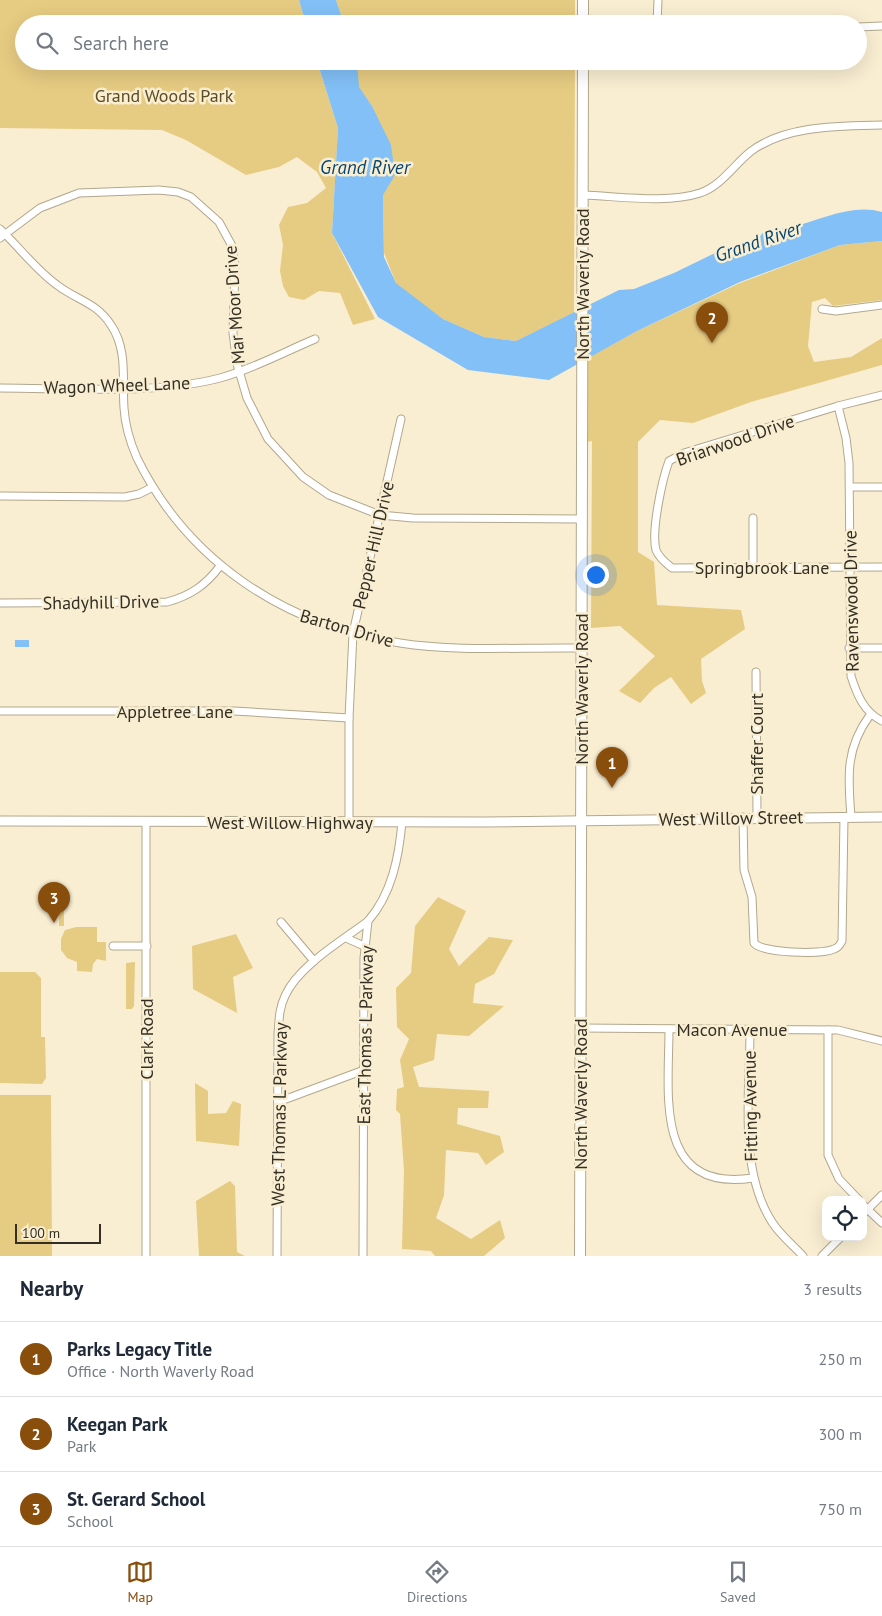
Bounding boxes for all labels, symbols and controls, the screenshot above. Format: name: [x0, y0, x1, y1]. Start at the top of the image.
search box: [15, 15, 867, 70]
icon: search: [33, 29, 61, 57]
text: Search here: [73, 31, 169, 55]
park label: Grand Woods Park: [95, 84, 234, 107]
water label: Grand River: [320, 155, 412, 179]
street label: North Waverly Road: [571, 208, 594, 360]
water label: Grand River: [712, 214, 806, 267]
street label: Mar Moor Drive: [218, 245, 250, 365]
pin: 2: [696, 302, 728, 343]
street label: Wagon Wheel Lane: [43, 371, 191, 399]
street label: Briarwood Drive: [673, 409, 797, 471]
street label: Pepper Hill Drive: [347, 479, 399, 611]
street label: Ravenswood Drive: [838, 530, 864, 672]
street label: Springbrook Lane: [695, 556, 829, 579]
your location: [583, 562, 609, 588]
street label: Shadyhill Drive: [42, 589, 160, 615]
street label: Barton Drive: [297, 604, 397, 652]
street label: North Waverly Road: [570, 613, 593, 765]
street label: Shaffer Court: [745, 693, 768, 795]
street label: Appletree Lane: [117, 700, 233, 723]
pin: 1: [596, 747, 628, 788]
street label: West Willow Street: [658, 805, 804, 831]
street label: West Willow Highway: [207, 811, 373, 834]
pin: 3: [38, 882, 70, 923]
street label: East Thomas L Parkway: [352, 945, 378, 1125]
street label: Clark Road: [135, 998, 158, 1080]
street label: North Waverly Road: [569, 1018, 592, 1170]
street label: Macon Avenue: [677, 1018, 787, 1041]
street label: West Thomas L Parkway: [266, 1021, 292, 1206]
street label: Fitting Avenue: [738, 1050, 762, 1162]
map controls: [822, 1196, 867, 1241]
button: locate: [822, 1196, 867, 1241]
scale bar: [15, 1221, 101, 1244]
text: 100 m: [22, 1224, 60, 1242]
text: Nearby: [20, 1275, 83, 1302]
text: 3 results: [803, 1279, 862, 1299]
text: Parks Legacy Title: [67, 1337, 212, 1361]
text: 1: [31, 1349, 41, 1369]
text: 250 m: [819, 1349, 862, 1369]
text: Office · North Waverly Road: [67, 1361, 254, 1381]
text: Keegan Park: [67, 1412, 168, 1436]
text: 2: [31, 1424, 41, 1444]
text: 300 m: [819, 1424, 862, 1444]
text: Park: [67, 1436, 96, 1456]
text: St. Gerard School: [67, 1487, 205, 1511]
text: 3: [31, 1499, 41, 1519]
text: 750 m: [819, 1499, 862, 1519]
text: School: [67, 1511, 113, 1531]
tab: Map: [126, 1558, 154, 1606]
tab: Directions: [407, 1558, 467, 1606]
tab: Saved: [720, 1558, 756, 1606]

